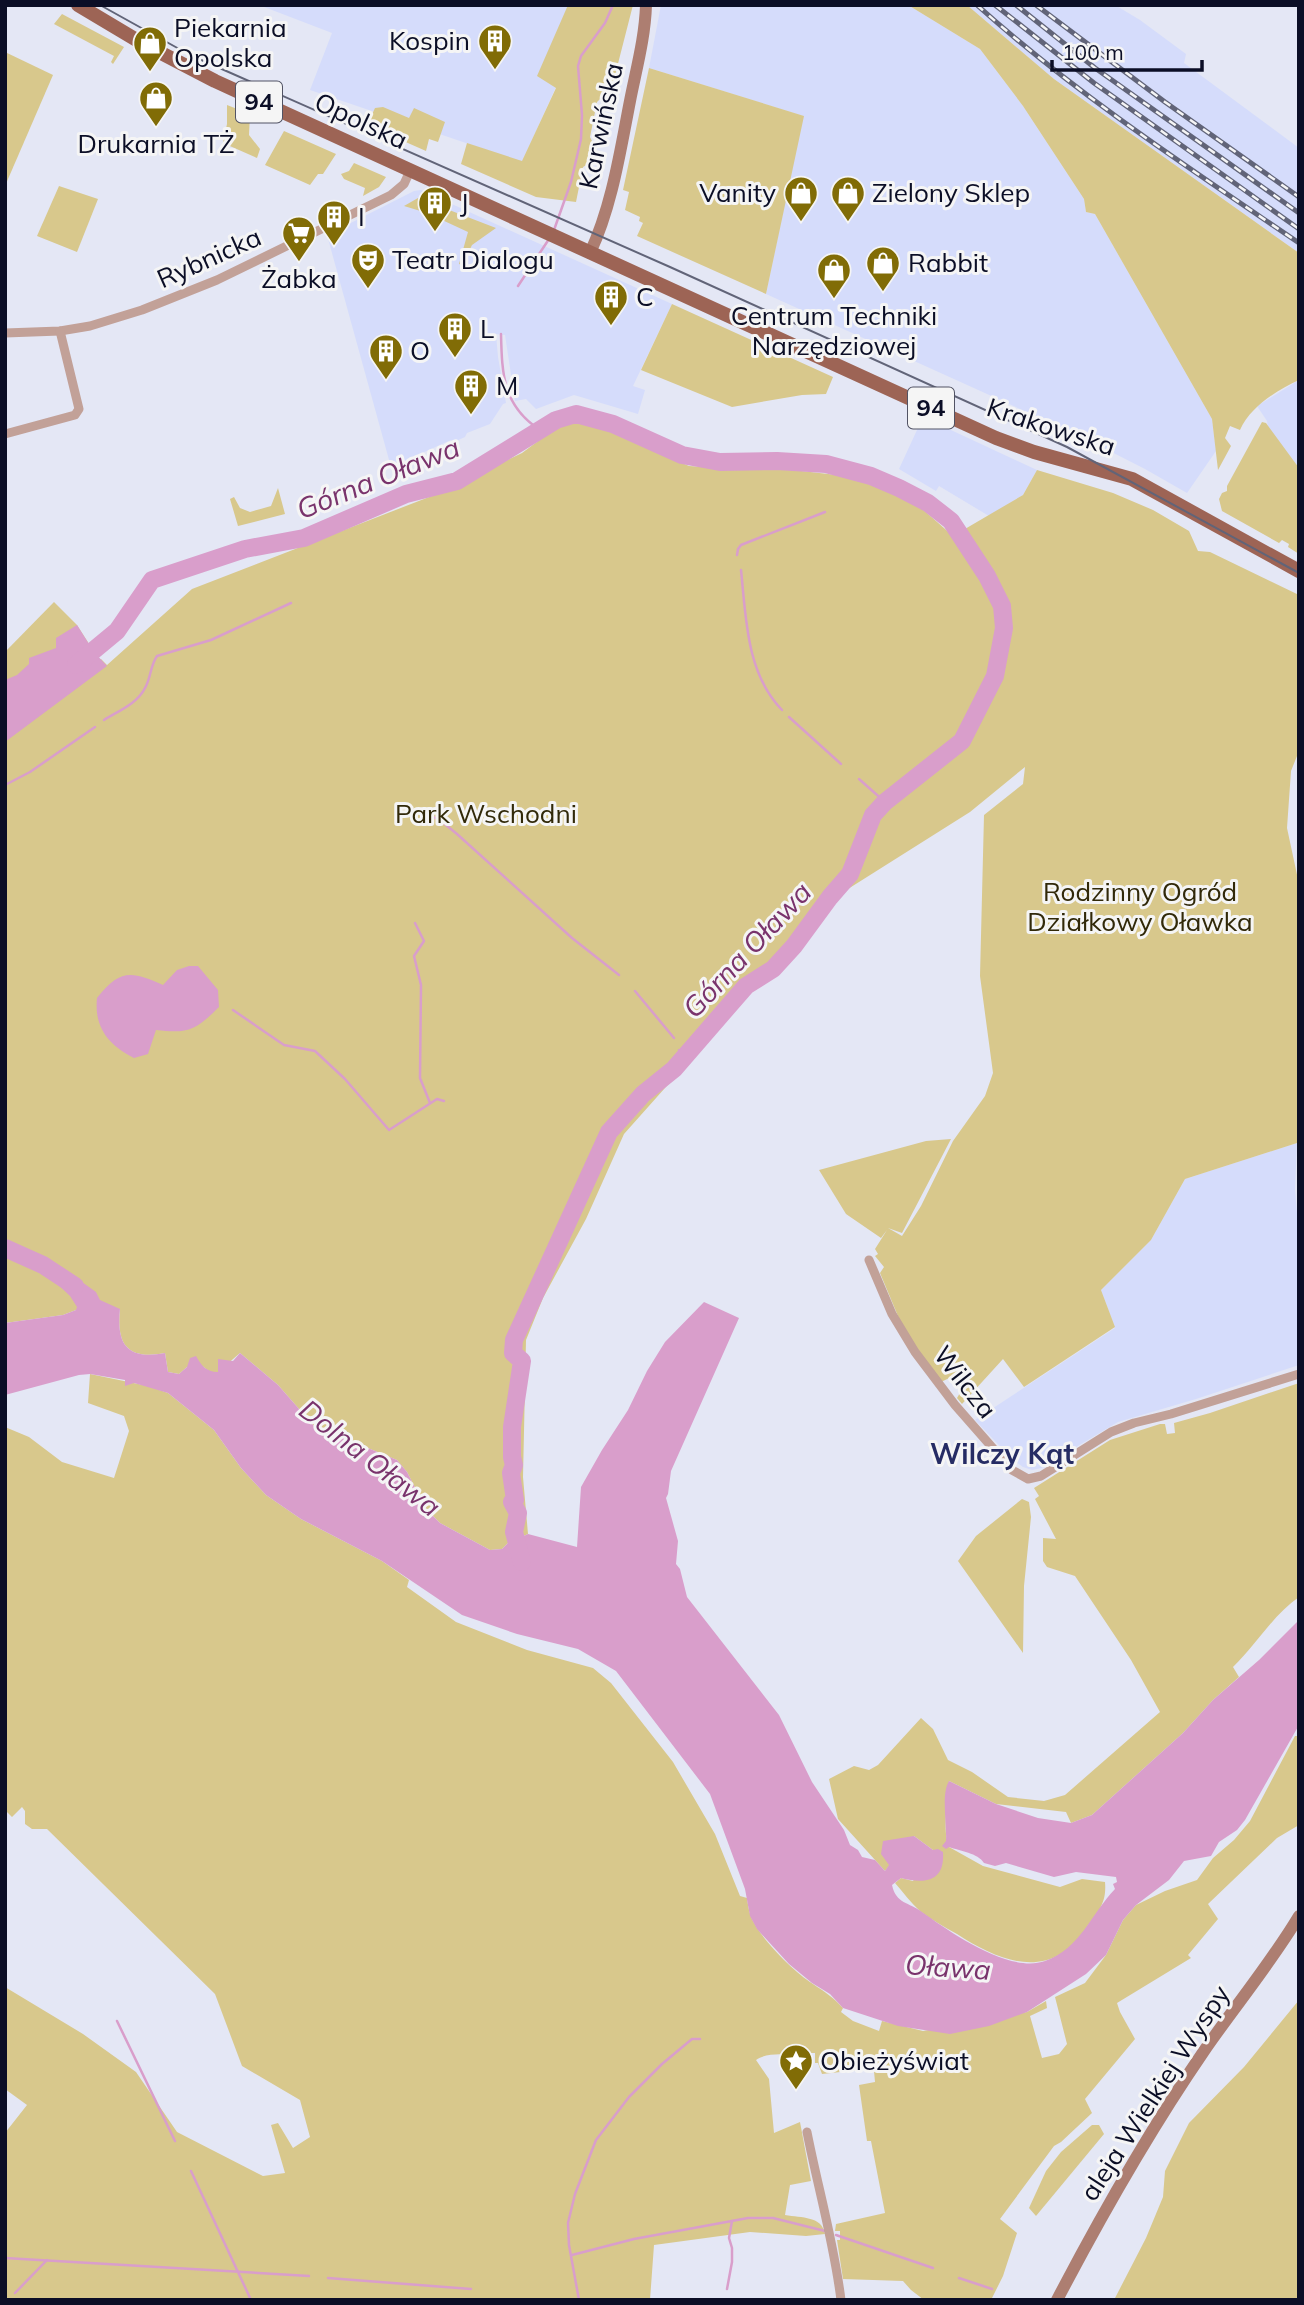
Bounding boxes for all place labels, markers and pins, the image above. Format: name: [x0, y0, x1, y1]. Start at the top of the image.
place label: Piekarnia Opolska: [174, 11, 287, 74]
building icon: Kospin: [476, 22, 514, 71]
shop icon: Piekarnia Opolska: [131, 24, 169, 73]
place label: Kospin: [389, 24, 470, 57]
shop icon: Drukarnia TŻ: [137, 79, 175, 128]
place label: Drukarnia TŻ: [77, 127, 235, 160]
shop icon: Vanity: [782, 174, 820, 223]
shop icon: Zielony Sklep: [829, 174, 867, 223]
place label: Vanity: [699, 176, 776, 209]
place label: Zielony Sklep: [872, 176, 1030, 209]
building icon: J: [416, 184, 454, 233]
place label: J: [460, 186, 469, 219]
building icon: I: [315, 198, 353, 247]
place label: I: [358, 200, 365, 233]
supermarket icon: Żabka: [280, 214, 318, 263]
theatre icon: Teatr Dialogu: [349, 241, 387, 290]
place label: Teatr Dialogu: [392, 243, 554, 276]
shop icon: Rabbit: [864, 244, 902, 293]
place label: Rabbit: [908, 246, 988, 279]
shop icon: Centrum Techniki Narzędziowej: [815, 251, 853, 300]
place label: Żabka: [261, 262, 337, 295]
building icon: C: [592, 278, 630, 327]
place label: C: [636, 280, 654, 313]
place label: Centrum Techniki Narzędziowej: [731, 299, 937, 362]
building icon: L: [436, 310, 474, 359]
place label: L: [480, 312, 494, 345]
building icon: O: [367, 332, 405, 381]
place label: O: [410, 334, 430, 367]
building icon: M: [452, 367, 490, 416]
place label: M: [496, 369, 518, 402]
place icon: Obieżyświat: [777, 2042, 815, 2091]
place label: Obieżyświat: [820, 2044, 969, 2077]

